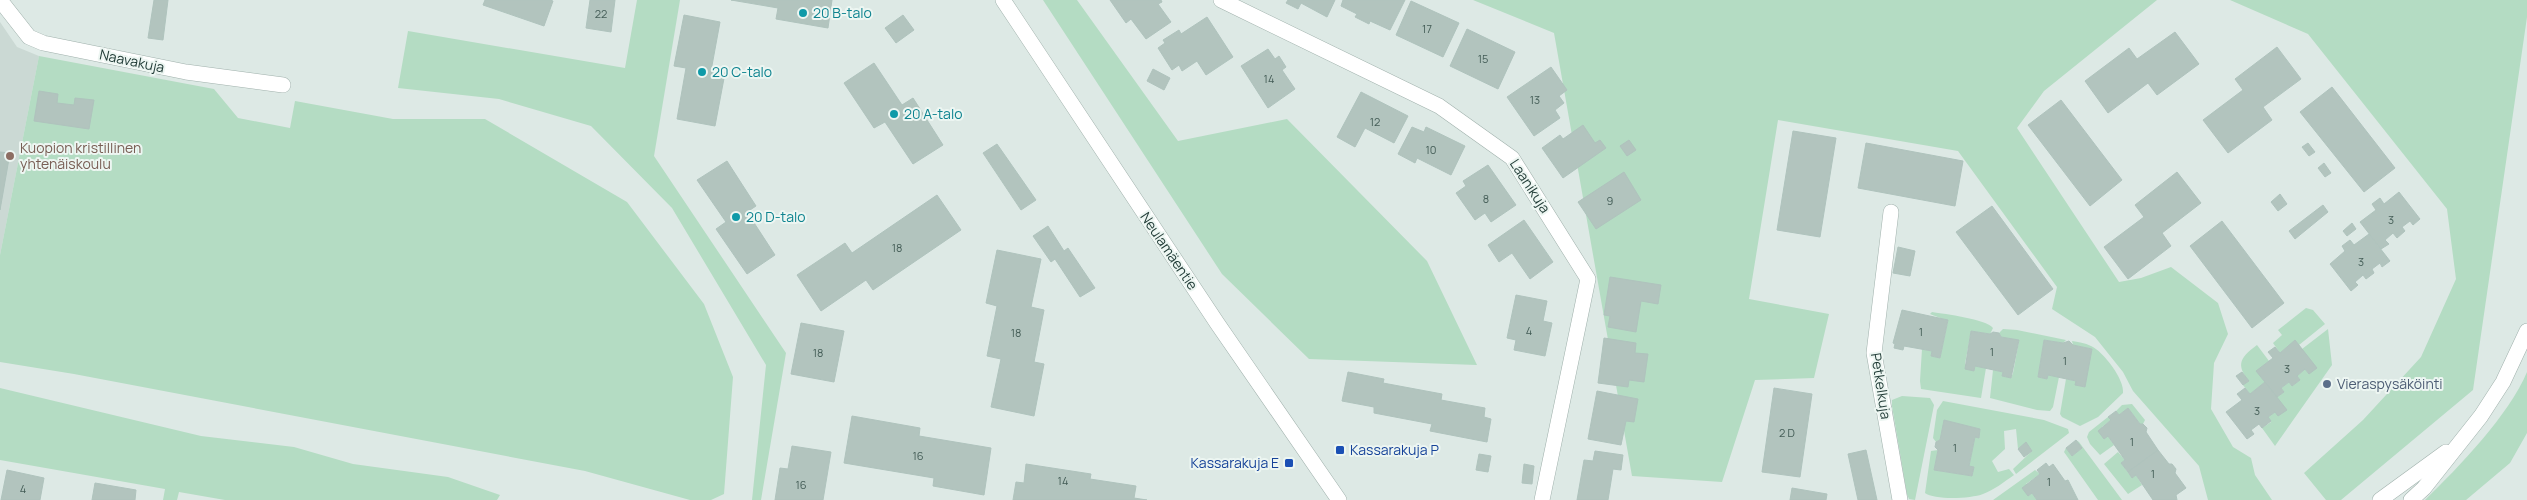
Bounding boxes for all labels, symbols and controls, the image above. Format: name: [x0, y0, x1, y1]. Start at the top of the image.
place label: 20 B-talo: [813, 3, 872, 22]
house number: 22: [595, 6, 607, 21]
marker: 20 B-talo: [797, 7, 809, 19]
house number: 17: [1422, 21, 1432, 36]
street label: Naavakuja: [98, 44, 166, 77]
house number: 15: [1478, 51, 1488, 66]
place label: 20 C-talo: [712, 62, 772, 81]
marker: 20 C-talo: [696, 66, 708, 78]
house number: 14: [1264, 71, 1274, 86]
house number: 13: [1530, 92, 1540, 107]
place label: 20 A-talo: [904, 104, 962, 123]
marker: 20 A-talo: [888, 108, 900, 120]
house number: 12: [1370, 114, 1380, 129]
place label: Kuopion kristillinen yhtenäiskoulu: [20, 138, 141, 173]
house number: 10: [1425, 142, 1437, 157]
marker: Kuopion kristillinen yhtenäiskoulu: [4, 150, 16, 162]
street label: Laanikuja: [1506, 155, 1555, 216]
house number: 8: [1483, 191, 1489, 206]
house number: 9: [1607, 193, 1614, 208]
place label: 20 D-talo: [746, 207, 806, 226]
street label: Neulamäentie: [1136, 208, 1202, 293]
marker: 20 D-talo: [730, 211, 742, 223]
house number: 3: [2388, 212, 2394, 227]
house number: 18: [892, 240, 902, 255]
house number: 3: [2358, 254, 2364, 269]
house number: 4: [1526, 323, 1532, 338]
house number: 1: [1919, 324, 1923, 339]
house number: 18: [1011, 325, 1021, 340]
house number: 1: [1990, 344, 1994, 359]
house number: 18: [813, 345, 823, 360]
street label: Petkelkuja: [1867, 351, 1896, 420]
house number: 1: [2063, 353, 2067, 368]
house number: 3: [2284, 361, 2290, 376]
place label: Vieraspysäköinti: [2337, 374, 2443, 393]
marker: Vieraspysäköinti: [2321, 378, 2333, 390]
house number: 3: [2254, 403, 2260, 418]
house number: 2 D: [1779, 425, 1795, 440]
house number: 1: [2130, 434, 2134, 449]
place label: Kassarakuja P: [1350, 440, 1439, 459]
house number: 1: [1953, 440, 1957, 455]
marker: Kassarakuja P: [1334, 444, 1346, 456]
house number: 16: [912, 448, 924, 463]
place label: Kassarakuja E: [1191, 453, 1279, 472]
marker: Kassarakuja E: [1283, 457, 1295, 469]
house number: 1: [2151, 466, 2155, 481]
house number: 14: [1058, 473, 1068, 488]
house number: 1: [2047, 474, 2051, 489]
house number: 16: [795, 477, 807, 492]
house number: 4: [20, 481, 26, 496]

